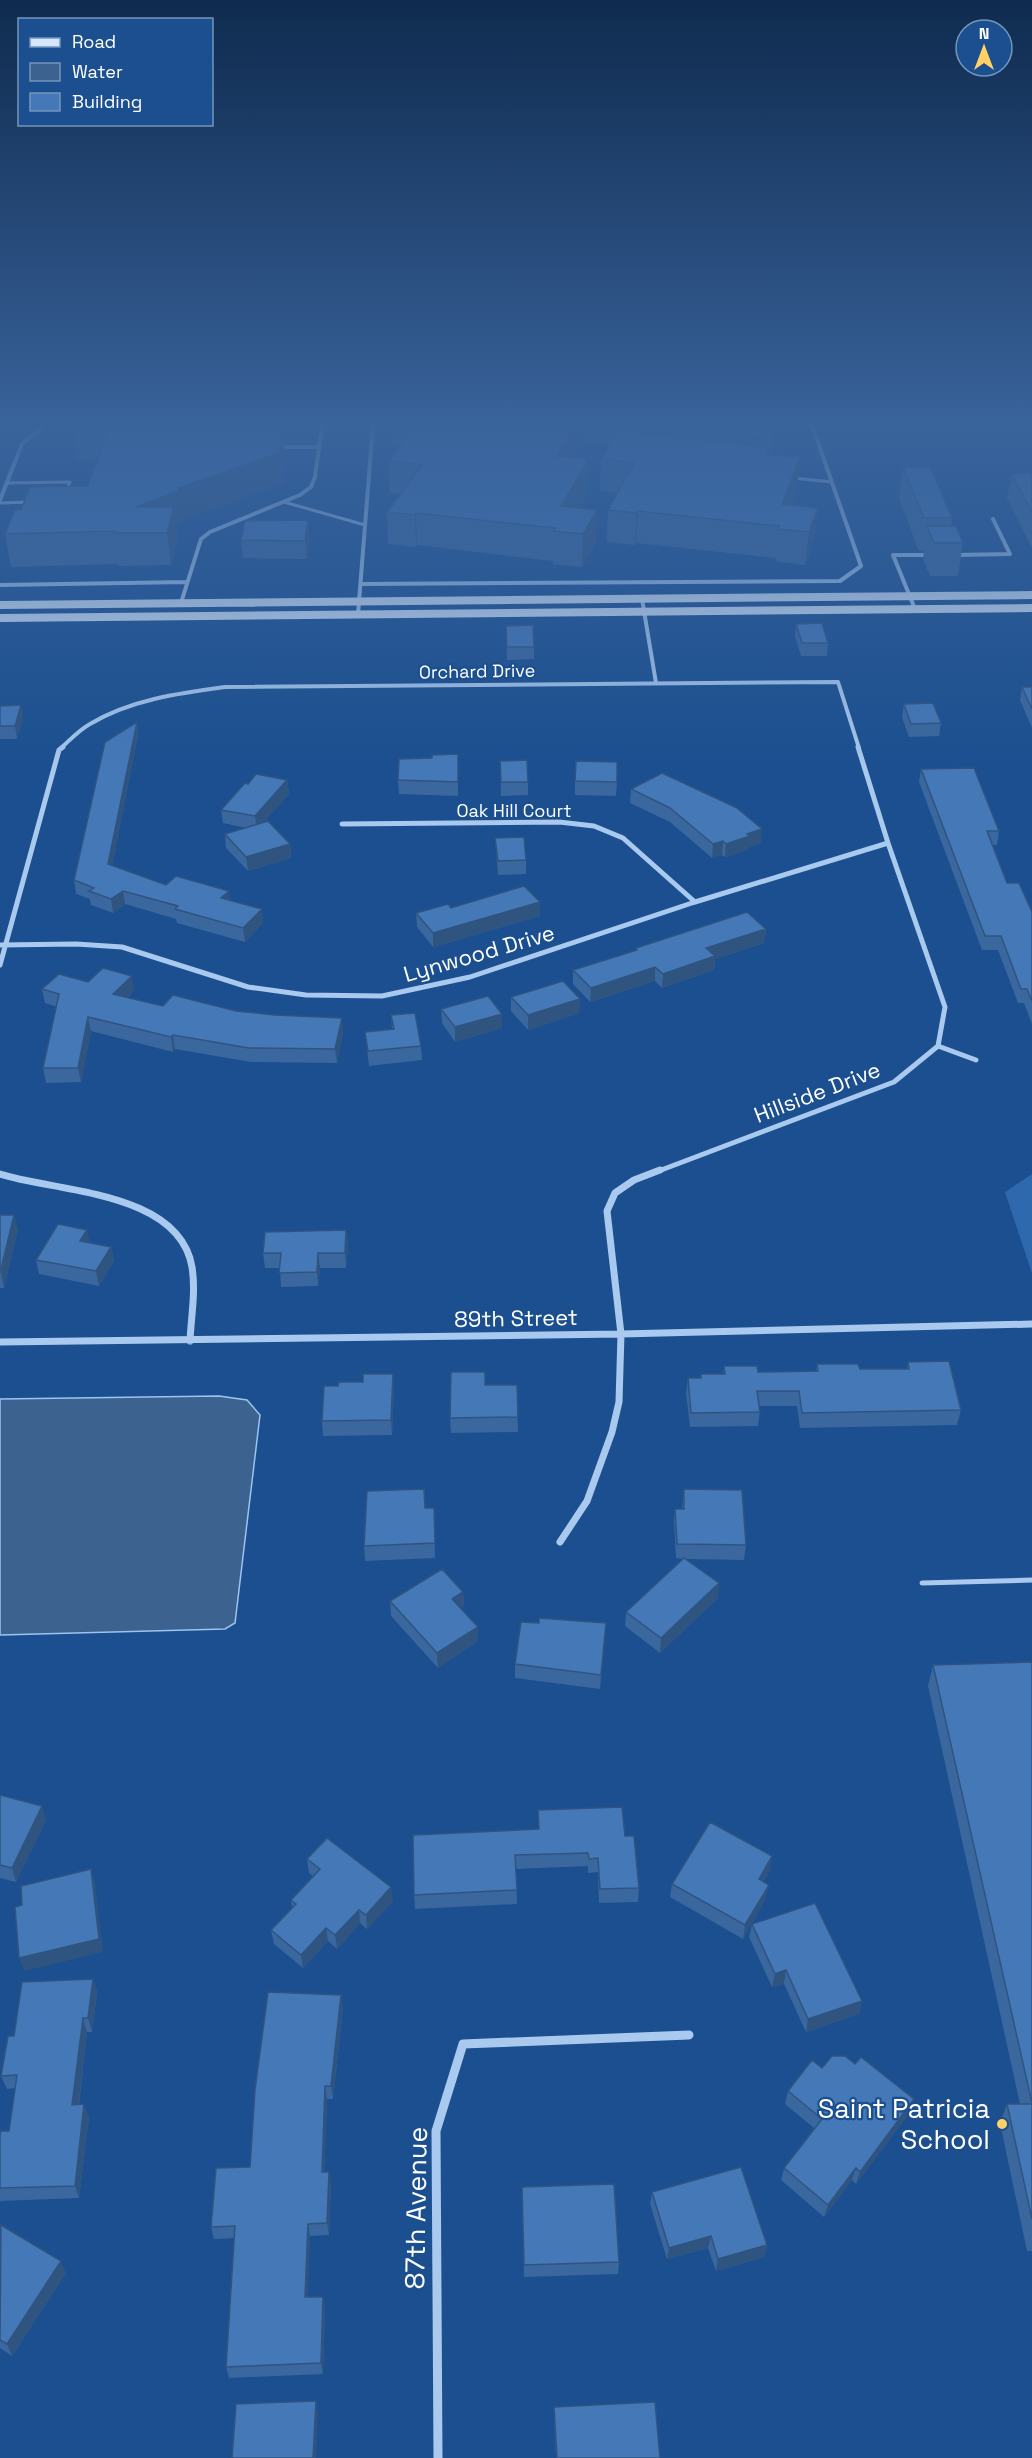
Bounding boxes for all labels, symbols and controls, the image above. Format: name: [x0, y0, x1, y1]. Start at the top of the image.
legend: [18, 18, 213, 126]
north arrow: [954, 18, 1014, 78]
text: N: [979, 23, 989, 44]
text: Road: [72, 30, 116, 53]
text: Water: [72, 60, 123, 83]
text: Building: [72, 90, 142, 113]
street label: Orchard Drive: [419, 658, 535, 684]
street label: Oak Hill Court: [456, 799, 572, 822]
street label: Lynwood Drive: [400, 918, 558, 988]
street label: Hillside Drive: [750, 1055, 884, 1129]
street label: 89th Street: [454, 1303, 578, 1333]
place label: Saint Patricia School: [818, 2091, 990, 2157]
marker: Saint Patricia School: [995, 2117, 1009, 2131]
street label: 87th Avenue: [397, 2126, 435, 2290]

